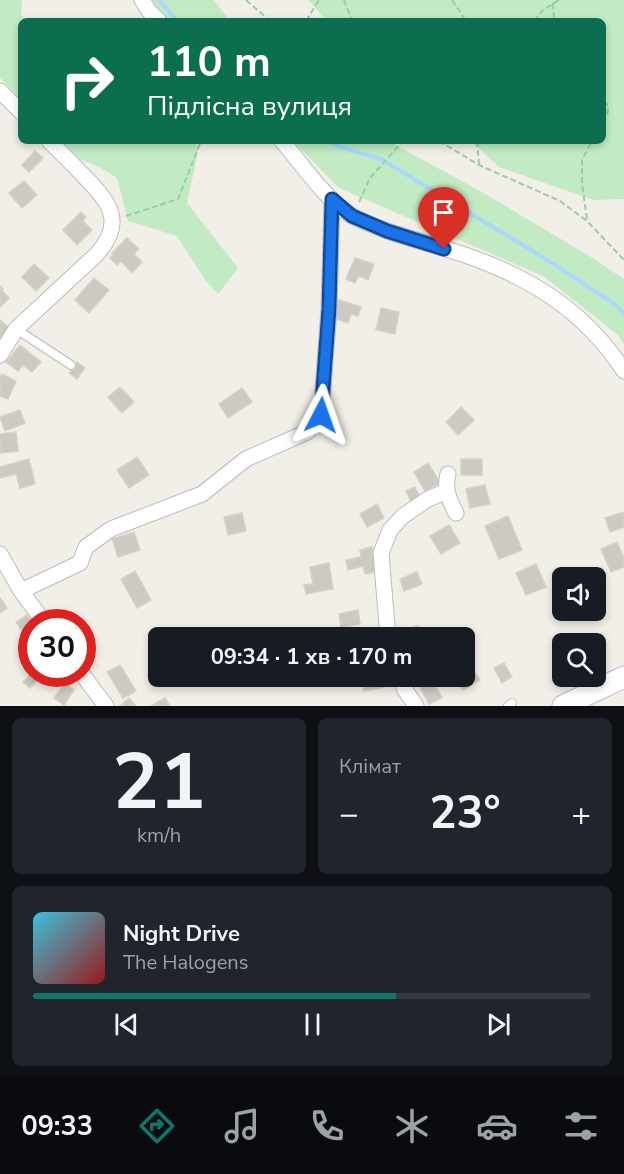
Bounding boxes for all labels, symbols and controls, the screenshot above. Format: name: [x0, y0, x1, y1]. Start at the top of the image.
text: 110 m: [147, 34, 271, 91]
icon: right: [48, 42, 126, 120]
text: Підлісна вулиця: [147, 88, 352, 125]
pin: [418, 187, 469, 249]
icon: arrive: [427, 196, 460, 229]
position arrow: [289, 383, 353, 447]
map controls: [552, 567, 606, 687]
button: sound: [552, 567, 606, 621]
speed limit sign: 30: [18, 609, 96, 687]
button: search: [552, 633, 606, 687]
text: 09:34 · 1 хв · 170 m: [211, 642, 412, 672]
text: 21: [112, 729, 206, 836]
text: Клімат: [339, 753, 401, 780]
text: 23°: [429, 783, 501, 844]
text: −: [339, 792, 359, 837]
text: +: [571, 792, 591, 837]
text: km/h: [137, 822, 181, 849]
text: Night Drive: [123, 919, 240, 949]
text: The Halogens: [123, 949, 248, 976]
icon: previous: [110, 1008, 143, 1041]
icon: pause: [296, 1008, 329, 1041]
icon: next: [482, 1008, 515, 1041]
icon: directions: [136, 1105, 178, 1147]
icon: music: [221, 1105, 263, 1147]
icon: phone: [306, 1105, 348, 1147]
icon: climate: [391, 1105, 433, 1147]
icon: car: [476, 1105, 518, 1147]
icon: filters: [560, 1105, 602, 1147]
text: 09:33: [21, 1108, 93, 1145]

